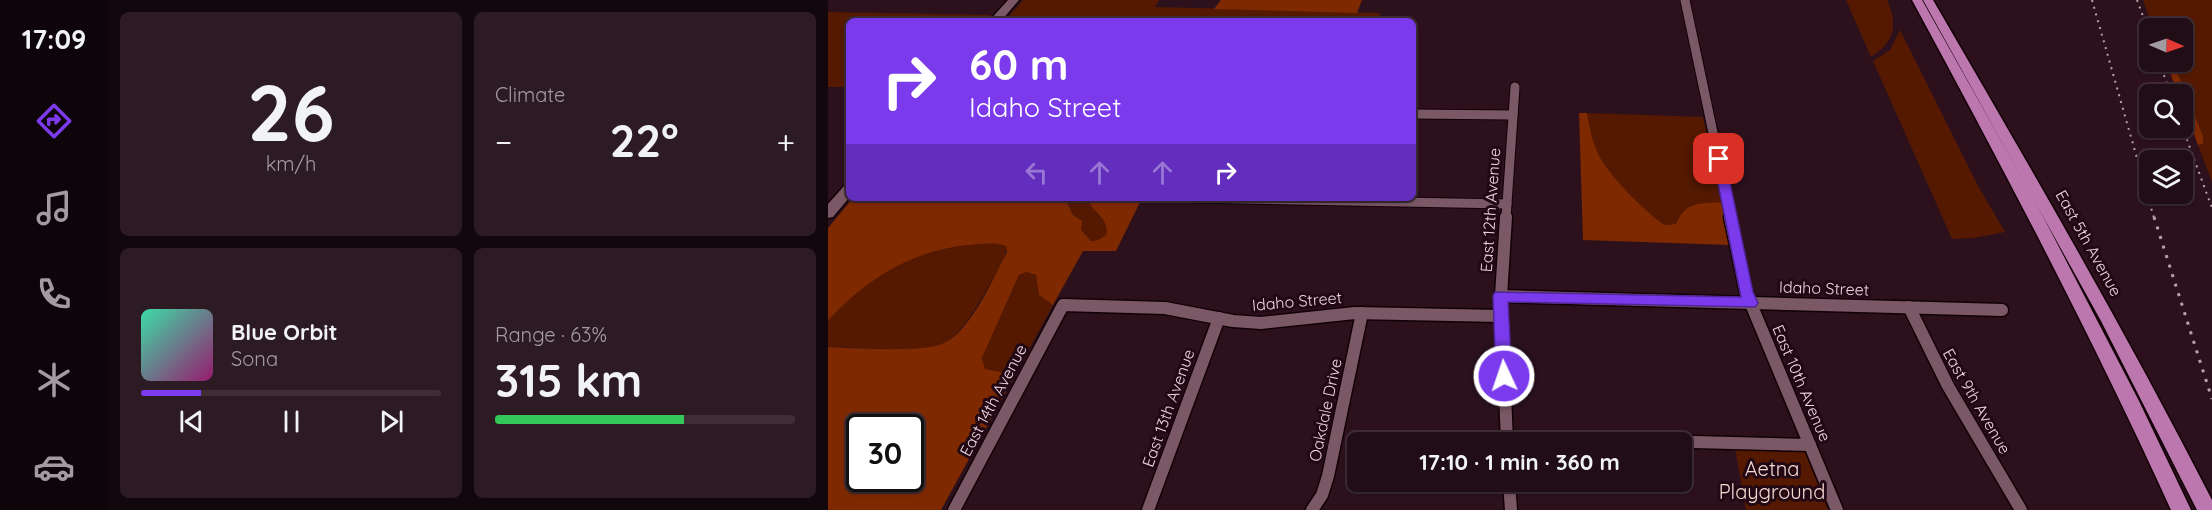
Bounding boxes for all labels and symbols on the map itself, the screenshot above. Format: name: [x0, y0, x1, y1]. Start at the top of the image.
north arrow: [2139, 18, 2193, 72]
pin: [1693, 133, 1744, 184]
street label: East 12th Avenue: [1476, 147, 1504, 273]
street label: East 5th Avenue: [2052, 186, 2126, 300]
street label: Idaho Street: [1779, 276, 1869, 300]
street label: Idaho Street: [1251, 287, 1343, 315]
street label: East 10th Avenue: [1768, 322, 1836, 444]
street label: East 14th Avenue: [955, 341, 1031, 459]
position arrow: [1472, 344, 1536, 408]
street label: East 9th Avenue: [1939, 345, 2015, 457]
street label: East 13th Avenue: [1137, 346, 1199, 470]
street label: Oakdale Drive: [1304, 357, 1346, 463]
speed limit sign: 30: [846, 414, 924, 492]
park label: Aetna Playground: [1719, 456, 1825, 504]

